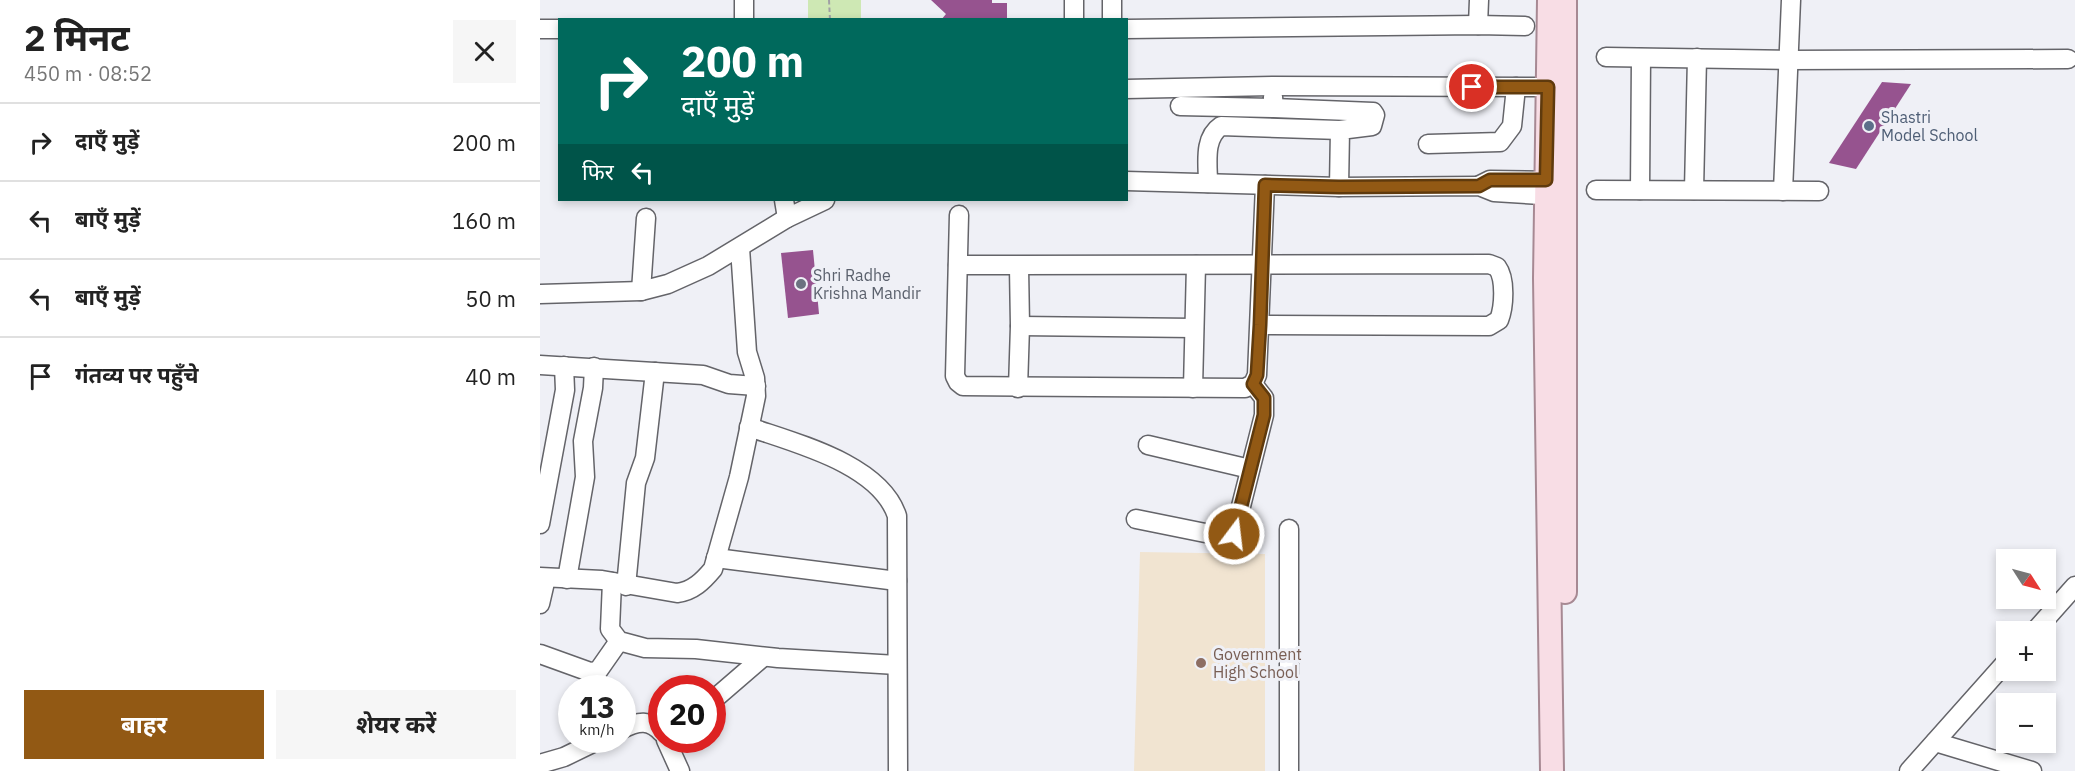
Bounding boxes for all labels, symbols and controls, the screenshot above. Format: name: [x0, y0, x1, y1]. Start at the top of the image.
text: 2 मिनट: [24, 14, 130, 61]
button: close: [453, 20, 516, 83]
text: 200 m: [681, 34, 804, 89]
icon: right: [582, 42, 660, 120]
text: 450 m · 08:52: [24, 60, 152, 87]
pin: [1446, 61, 1497, 112]
icon: arrive: [1455, 70, 1488, 103]
text: दाएँ मुड़ें: [681, 87, 754, 122]
place label: Shastri Model School: [1881, 107, 1978, 145]
marker: Shastri Model School: [1862, 119, 1876, 133]
icon: right: [24, 126, 57, 159]
text: दाएँ मुड़ें: [75, 126, 139, 155]
text: 200 m: [452, 128, 516, 157]
icon: left: [626, 156, 659, 189]
text: फिर: [582, 157, 614, 186]
icon: left: [24, 204, 57, 237]
text: बाएँ मुड़ें: [75, 204, 141, 233]
text: 160 m: [452, 206, 516, 235]
place label: Shri Radhe Krishna Mandir: [813, 265, 921, 303]
marker: Shri Radhe Krishna Mandir: [794, 277, 808, 291]
icon: left: [24, 282, 57, 315]
text: बाएँ मुड़ें: [75, 282, 141, 311]
text: 50 m: [465, 284, 516, 313]
icon: arrive: [24, 360, 57, 393]
text: गंतव्य पर पहुँचे: [75, 360, 199, 389]
text: 40 m: [465, 362, 516, 391]
position arrow: [1202, 502, 1266, 566]
north arrow: [1996, 549, 2056, 609]
map controls: [1996, 549, 2056, 753]
button: +: [1996, 621, 2056, 681]
place label: Government High School: [1213, 644, 1302, 682]
marker: Government High School: [1194, 656, 1208, 670]
speed limit sign: 20: [648, 675, 726, 753]
text: 13: [579, 687, 615, 726]
button: बाहर: [24, 690, 264, 759]
button: शेयर करें: [276, 690, 516, 759]
button: −: [1996, 693, 2056, 753]
text: km/h: [579, 720, 615, 739]

